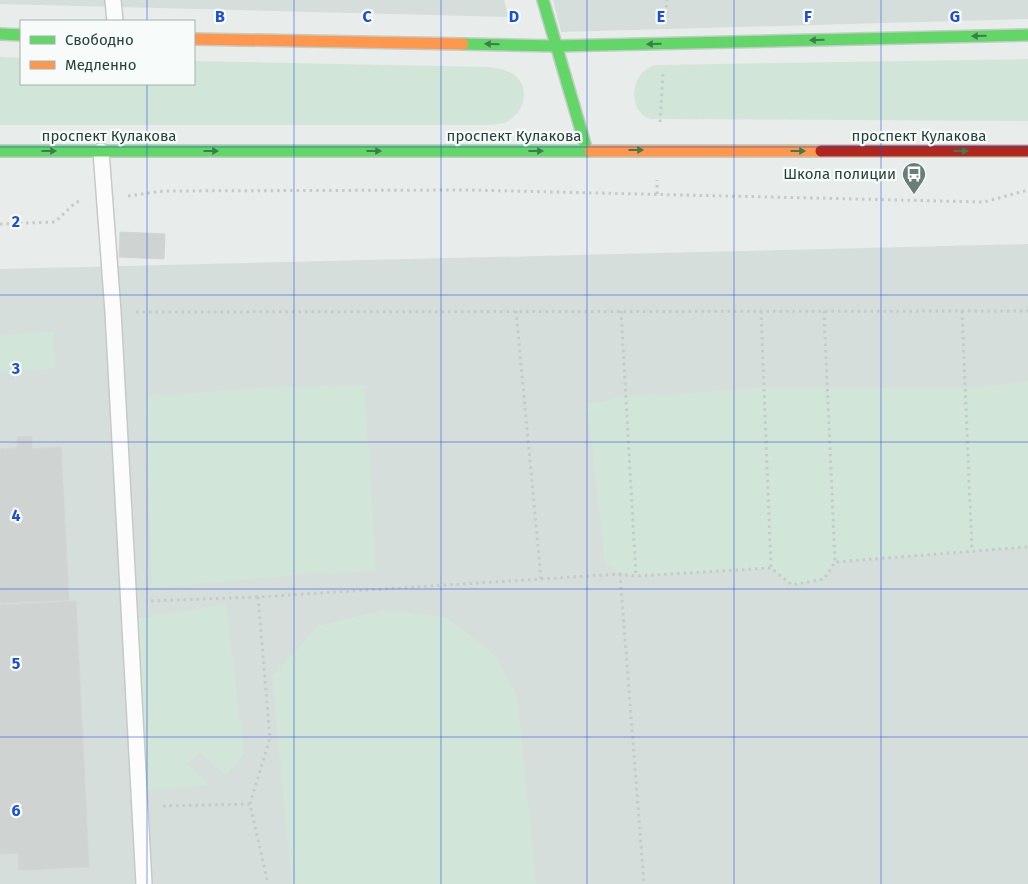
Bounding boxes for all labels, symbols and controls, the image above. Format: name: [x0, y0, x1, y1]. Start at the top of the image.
text: B: [215, 7, 225, 26]
text: C: [362, 7, 372, 26]
text: D: [509, 7, 519, 26]
text: E: [657, 7, 665, 26]
text: F: [804, 7, 812, 26]
text: G: [950, 7, 960, 26]
legend: [20, 20, 195, 85]
text: Свободно: [65, 31, 134, 49]
one-way arrow: [971, 33, 987, 41]
one-way arrow: [809, 36, 825, 44]
one-way arrow: [484, 40, 500, 48]
one-way arrow: [646, 40, 662, 48]
text: Медленно: [65, 56, 137, 74]
street label: проспект Кулакова: [42, 127, 176, 145]
street label: проспект Кулакова: [447, 127, 581, 145]
street label: проспект Кулакова: [852, 127, 986, 145]
one-way arrow: [628, 146, 644, 154]
one-way arrow: [41, 147, 57, 155]
one-way arrow: [203, 147, 219, 155]
one-way arrow: [366, 147, 382, 155]
one-way arrow: [528, 147, 544, 155]
one-way arrow: [791, 147, 807, 155]
one-way arrow: [953, 147, 969, 155]
bus stop icon: Школа полиции: [901, 161, 927, 195]
place label: Школа полиции: [783, 165, 896, 183]
text: 2: [12, 212, 20, 231]
text: 3: [11, 359, 20, 378]
text: 4: [11, 506, 21, 525]
text: 5: [12, 654, 21, 673]
text: 6: [11, 801, 21, 820]

